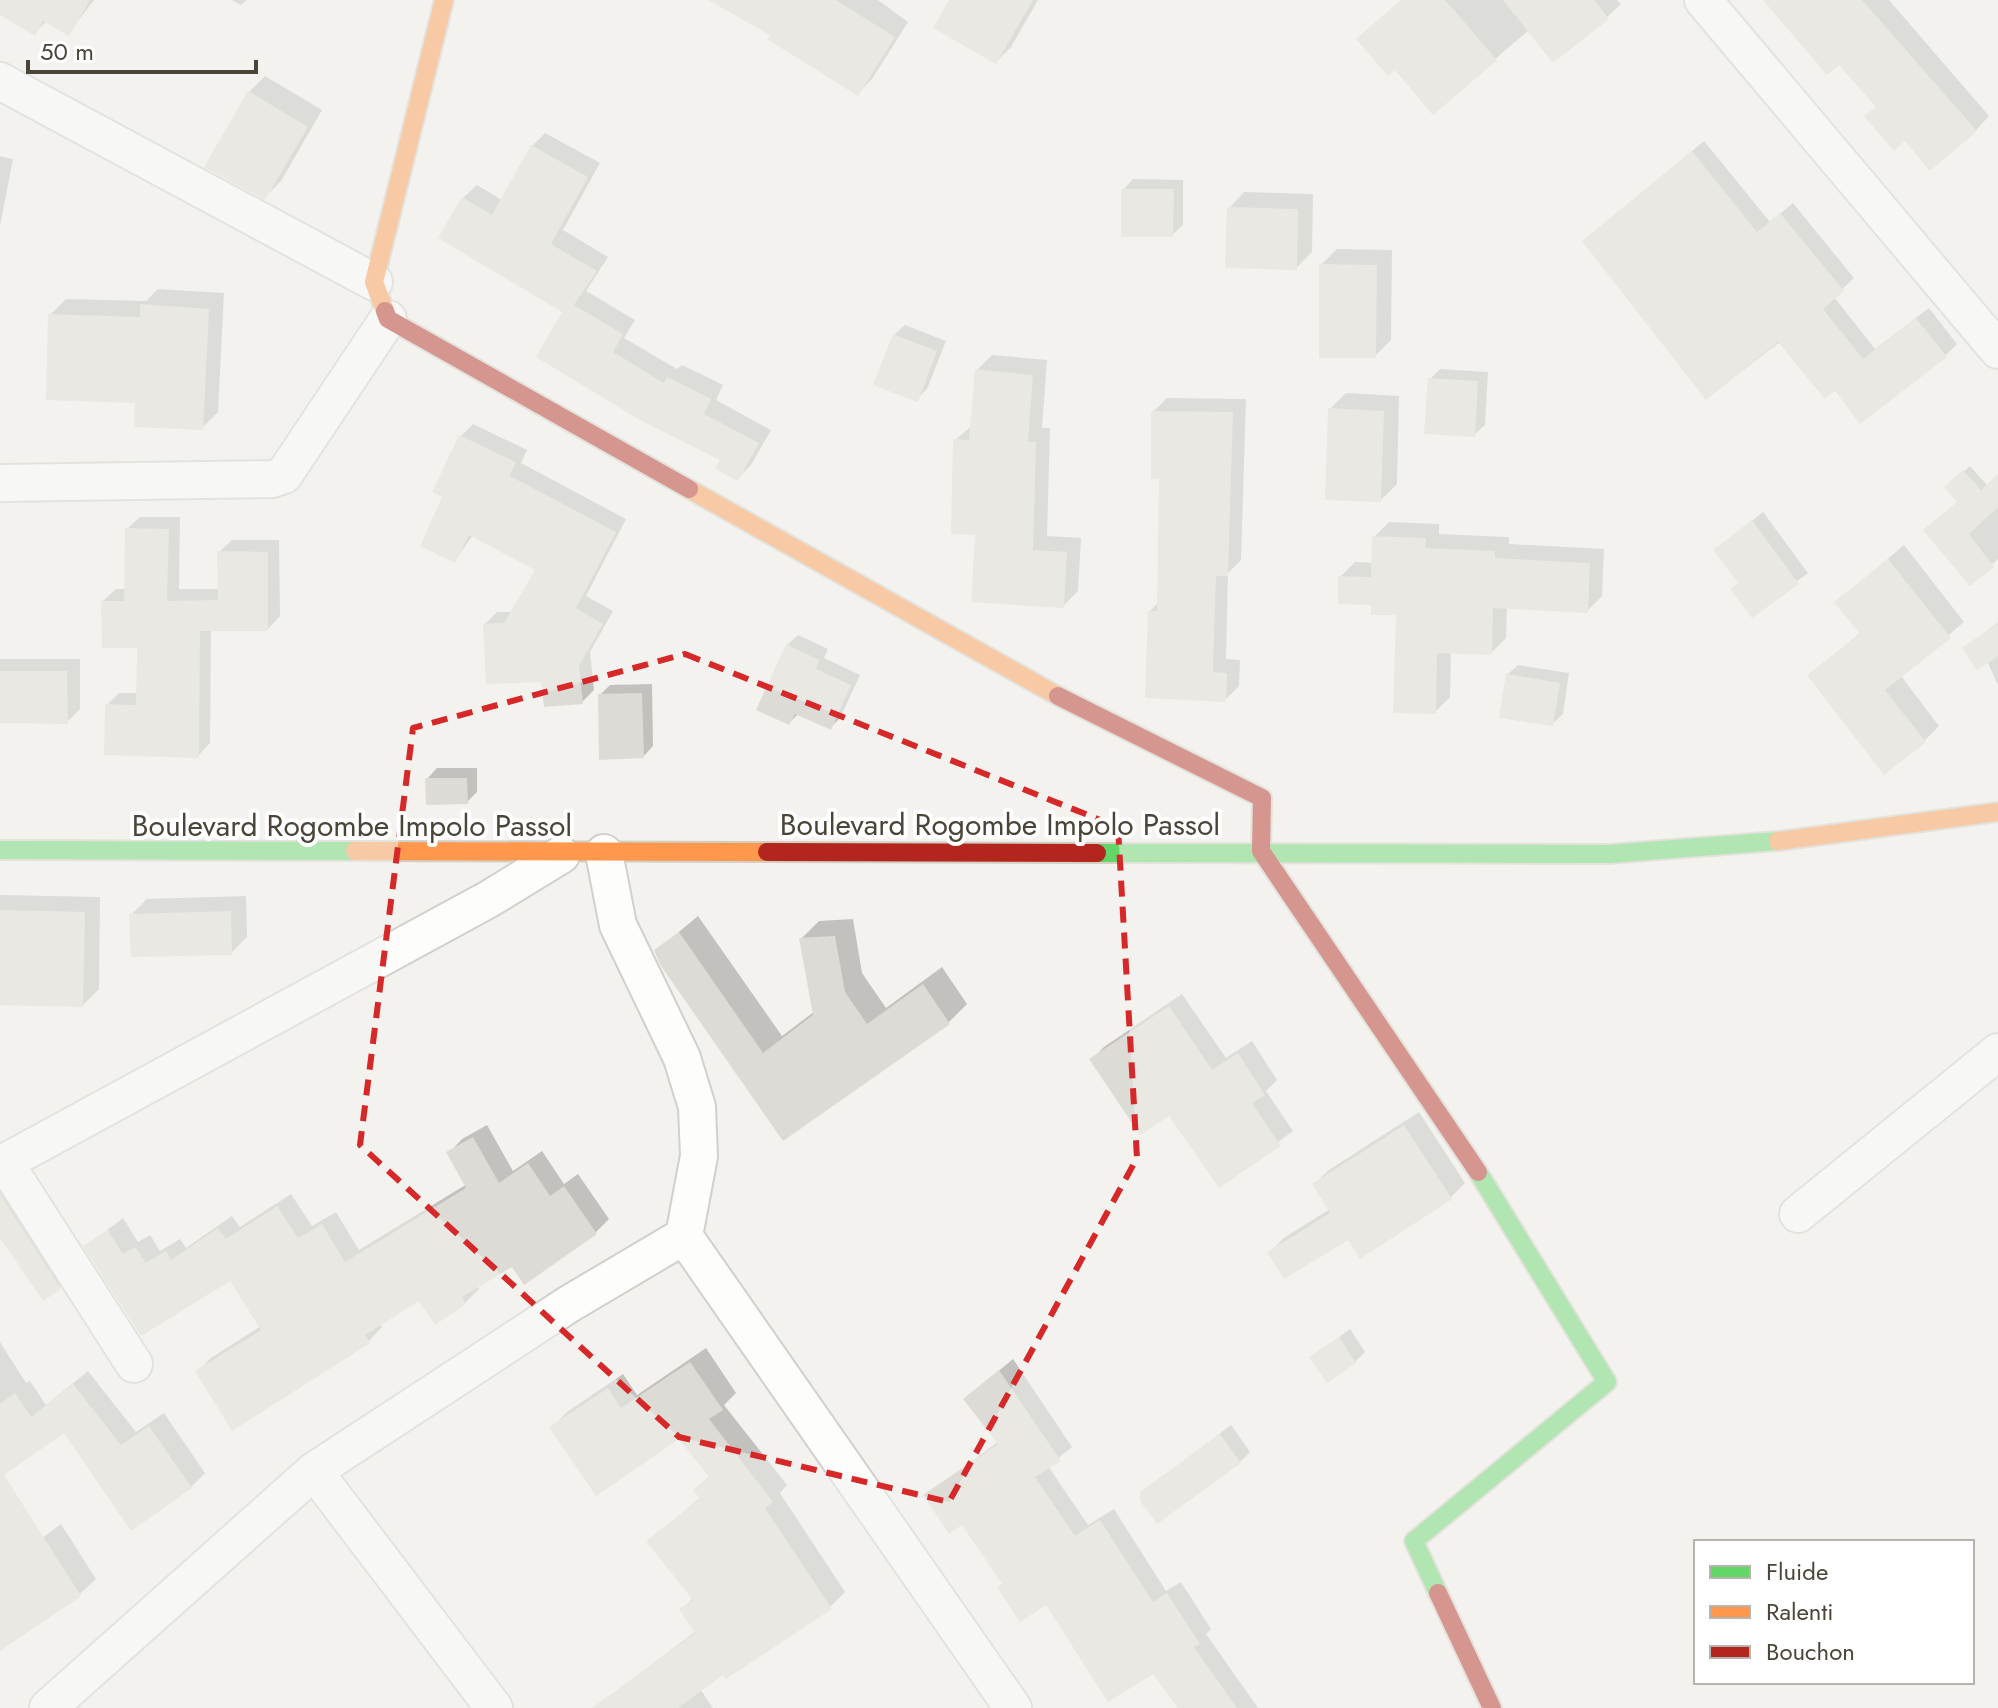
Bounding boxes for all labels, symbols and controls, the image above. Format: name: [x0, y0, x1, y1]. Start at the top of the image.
scale bar: [28, 24, 256, 74]
text: 50 m: [40, 34, 94, 69]
street label: Boulevard Rogombe Impolo Passol: [780, 803, 1220, 846]
street label: Boulevard Rogombe Impolo Passol: [132, 804, 572, 847]
legend: [1694, 1540, 1974, 1684]
text: Fluide: [1766, 1554, 1828, 1589]
text: Ralenti: [1766, 1594, 1833, 1629]
text: Bouchon: [1766, 1634, 1855, 1669]

